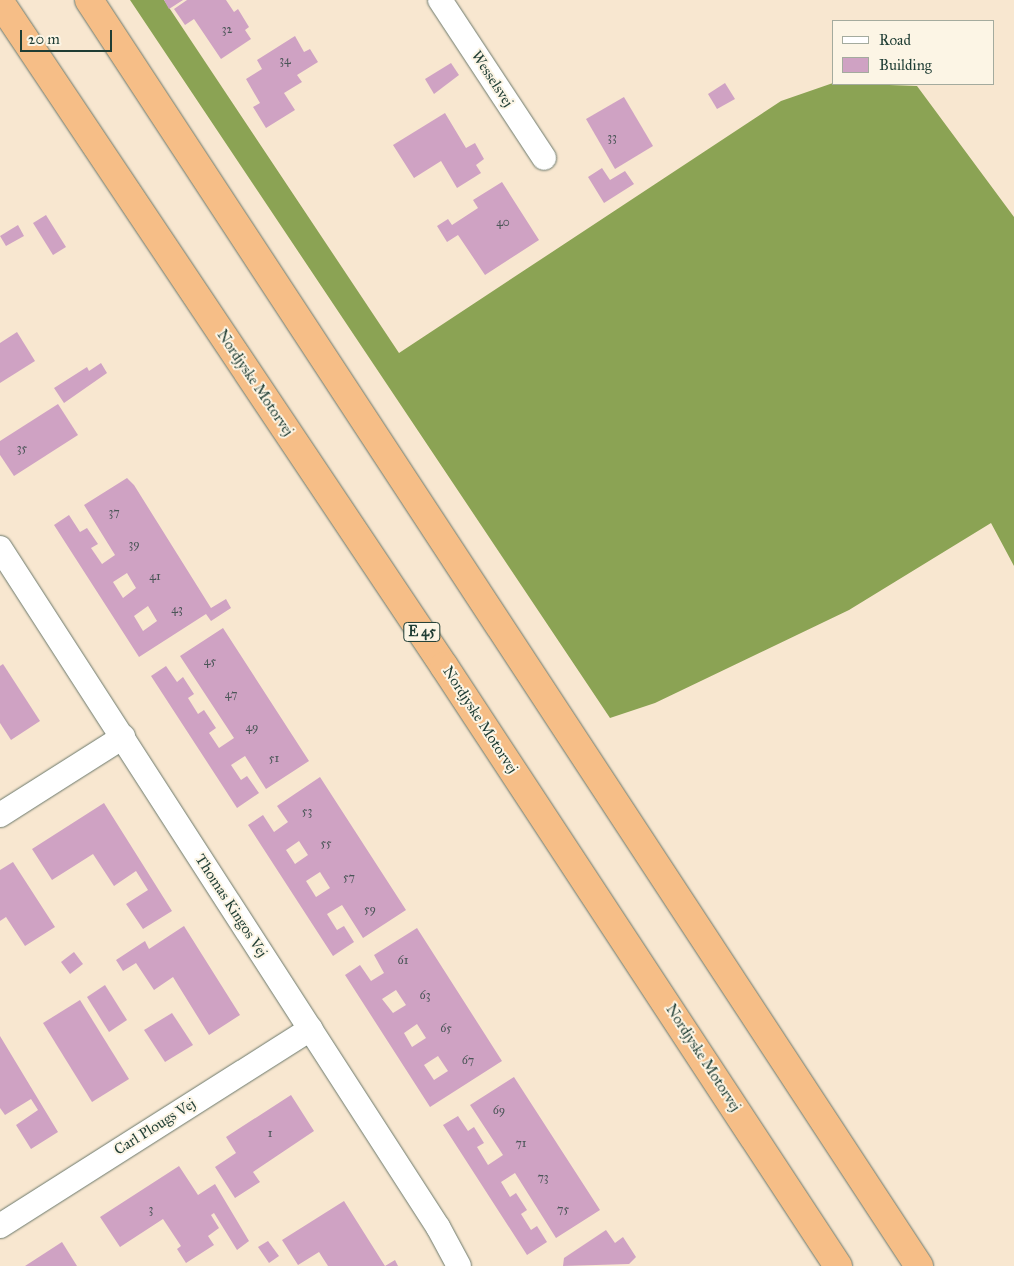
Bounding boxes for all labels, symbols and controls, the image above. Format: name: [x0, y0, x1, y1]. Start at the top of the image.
scale bar: [22, 20, 115, 52]
legend: [832, 20, 994, 85]
house number: 32: [222, 23, 232, 37]
text: 20 m: [28, 30, 60, 48]
text: Road: [879, 31, 911, 49]
street label: Wesselsvej: [467, 47, 517, 111]
house number: 34: [279, 54, 291, 68]
text: Building: [879, 56, 932, 74]
house number: 33: [607, 131, 617, 145]
house number: 40: [496, 216, 510, 230]
street label: Nordjyske Motorvej: [213, 327, 297, 439]
house number: 35: [17, 442, 27, 456]
house number: 37: [108, 506, 120, 520]
house number: 39: [128, 538, 140, 552]
house number: 41: [149, 570, 161, 584]
house number: 43: [171, 603, 183, 617]
road number: E 45: [403, 620, 441, 644]
house number: 45: [204, 655, 216, 669]
street label: Nordjyske Motorvej: [439, 663, 521, 777]
house number: 47: [225, 688, 237, 702]
house number: 49: [245, 721, 259, 735]
house number: 51: [269, 752, 279, 766]
house number: 53: [302, 805, 312, 819]
house number: 55: [320, 837, 332, 851]
street label: Thomas Kingos Vej: [191, 851, 271, 961]
house number: 57: [343, 871, 355, 885]
house number: 59: [364, 903, 376, 917]
house number: 61: [398, 954, 408, 968]
house number: 63: [420, 989, 430, 1003]
street label: Nordjyske Motorvej: [662, 1001, 744, 1115]
house number: 65: [440, 1022, 452, 1036]
house number: 67: [462, 1054, 474, 1068]
street label: Carl Plougs Vej: [111, 1095, 199, 1159]
house number: 69: [493, 1104, 505, 1118]
house number: 1: [268, 1127, 272, 1141]
house number: 71: [515, 1137, 527, 1151]
house number: 73: [537, 1171, 549, 1185]
house number: 3: [149, 1203, 153, 1217]
house number: 75: [557, 1203, 569, 1217]

